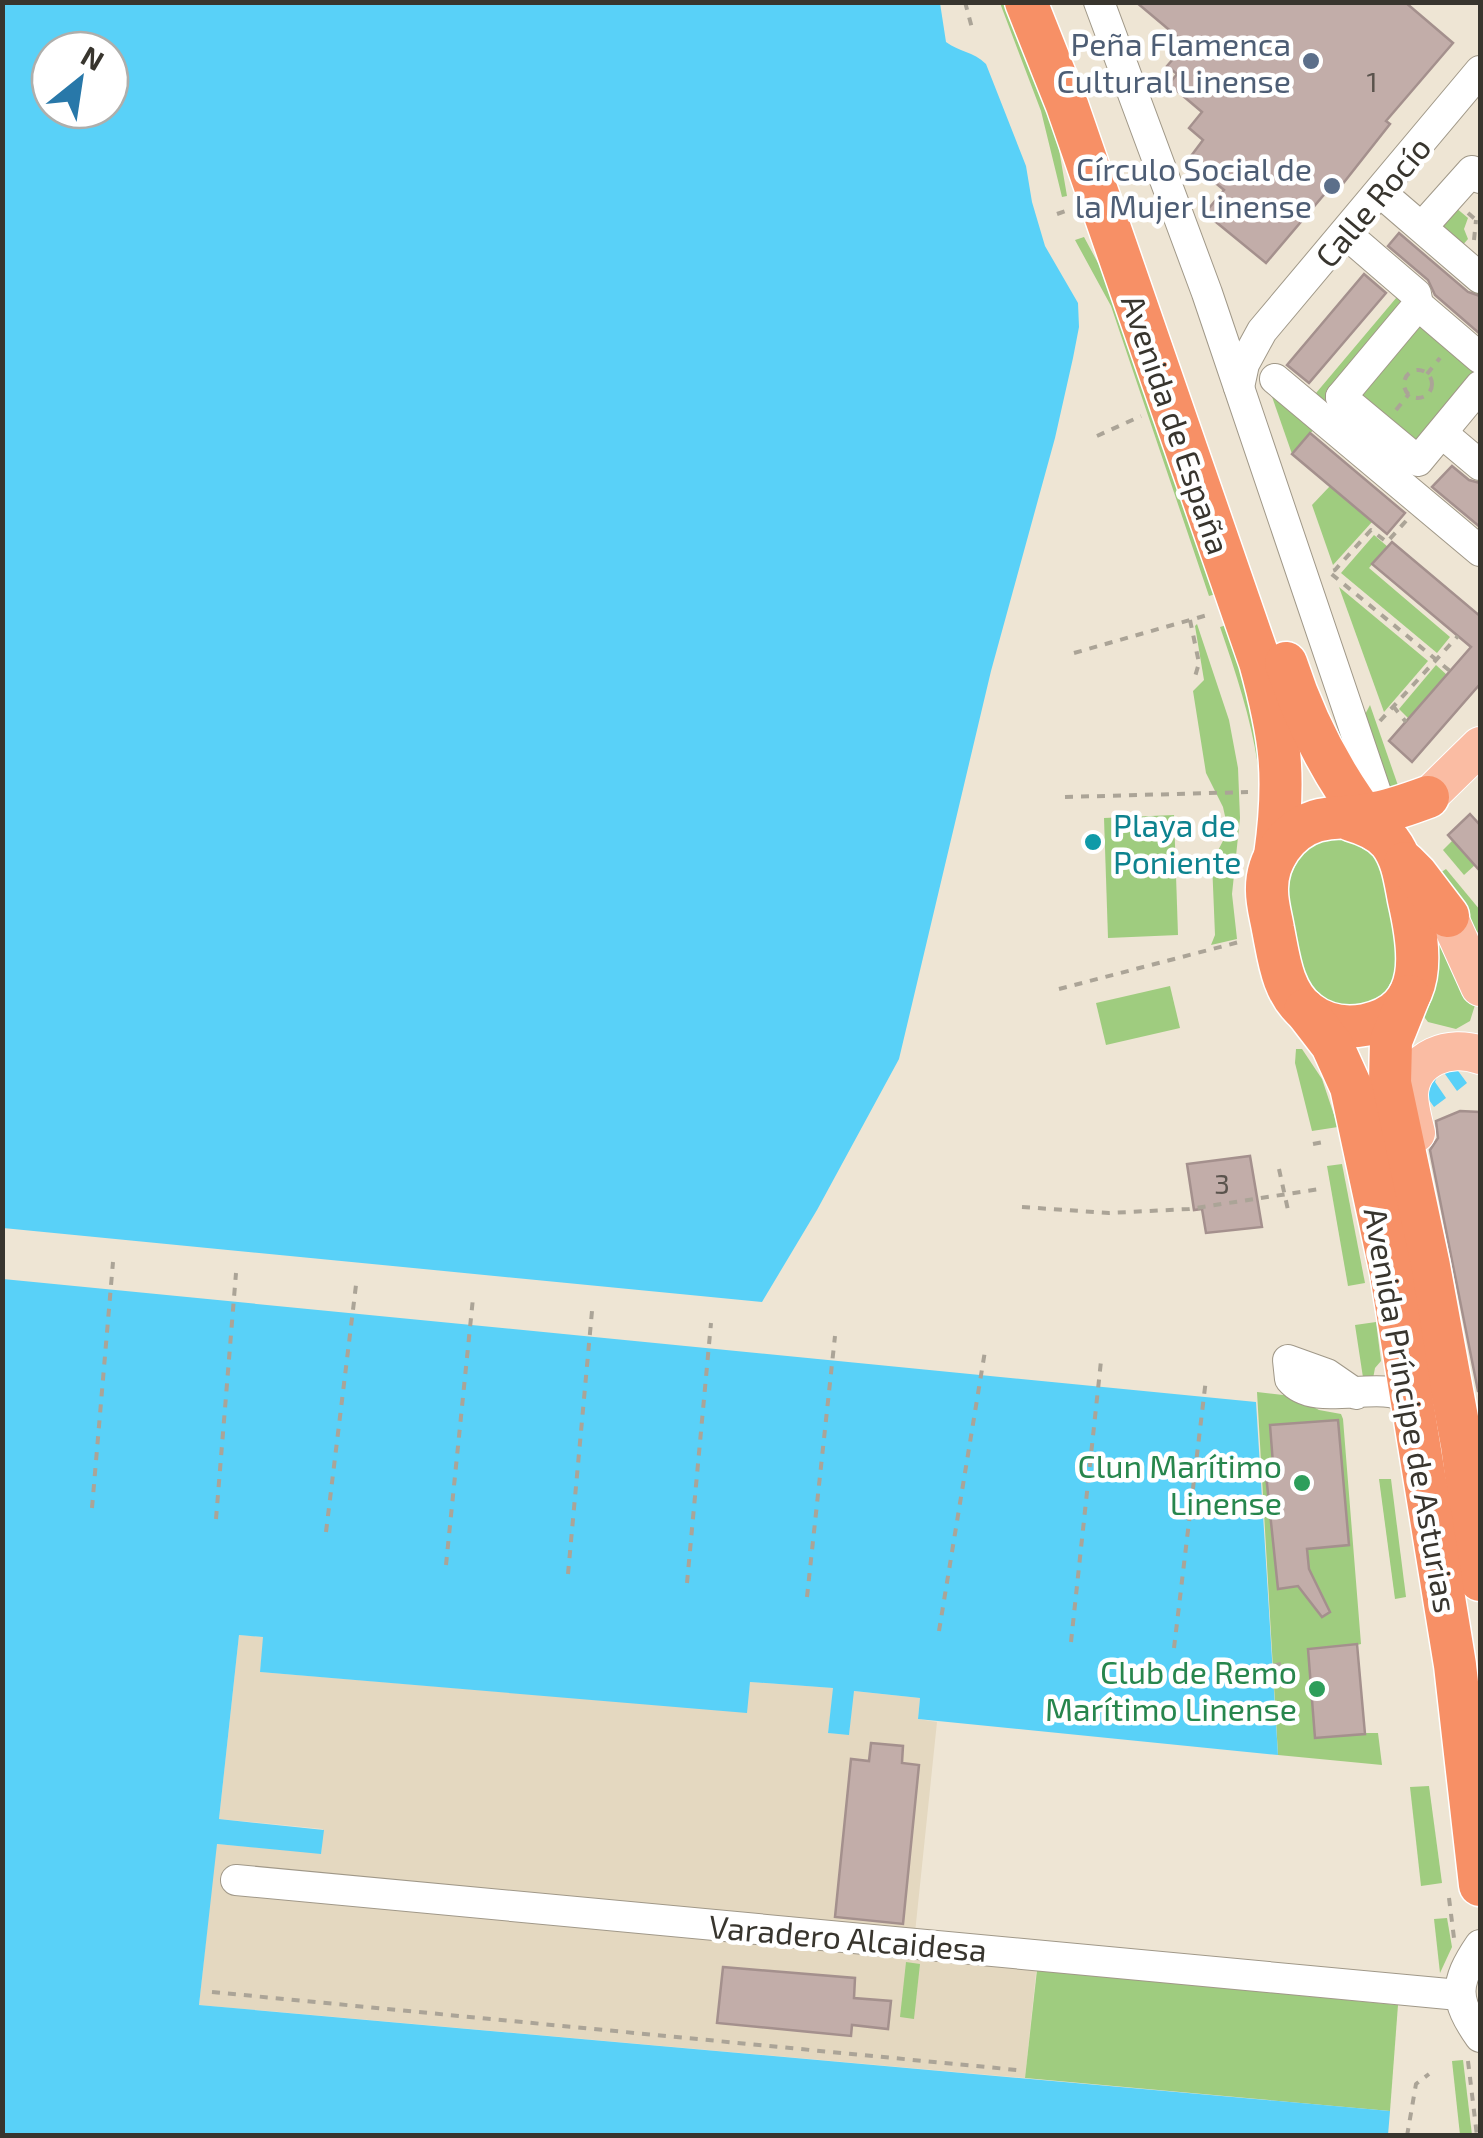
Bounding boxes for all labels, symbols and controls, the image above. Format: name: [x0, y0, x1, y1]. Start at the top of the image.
place label: Peña Flamenca Cultural Linense: [1056, 24, 1291, 99]
north arrow: [30, 30, 130, 130]
text: N: [76, 38, 110, 77]
marker: Peña Flamenca Cultural Linense: [1300, 50, 1322, 72]
house number: 1: [1366, 64, 1378, 98]
street label: Calle Rocío: [1306, 128, 1438, 274]
place label: Círculo Social de la Mujer Linense: [1075, 149, 1312, 225]
marker: Círculo Social de la Mujer Linense: [1321, 175, 1343, 197]
street label: Avenida de España: [1115, 289, 1239, 559]
place label: Playa de Poniente: [1113, 805, 1242, 880]
marker: Playa de Poniente: [1082, 831, 1104, 853]
house number: 3: [1214, 1166, 1230, 1200]
street label: Avenida Príncipe de Asturias: [1358, 1205, 1466, 1615]
place label: Clun Marítimo Linense: [1078, 1446, 1282, 1521]
marker: Clun Marítimo Linense: [1291, 1472, 1313, 1494]
place label: Club de Remo Marítimo Linense: [1045, 1652, 1297, 1727]
marker: Club de Remo Marítimo Linense: [1306, 1678, 1328, 1700]
street label: Varadero Alcaidesa: [707, 1906, 989, 1968]

